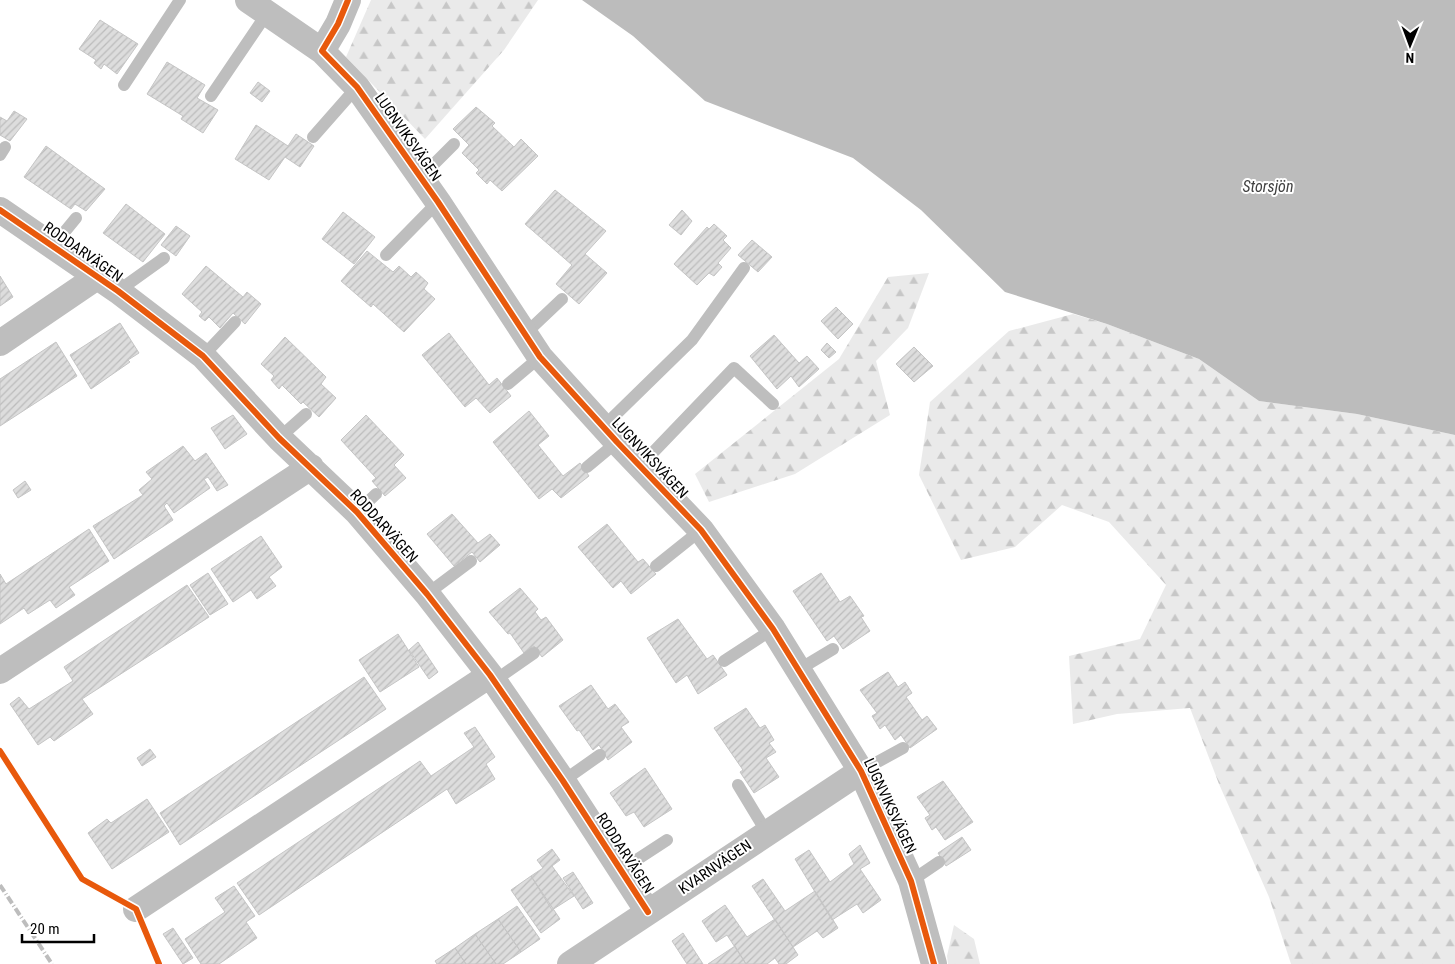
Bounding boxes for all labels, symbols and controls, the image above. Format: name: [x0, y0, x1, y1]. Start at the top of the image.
north arrow: [1385, 20, 1435, 70]
text: N: [1405, 50, 1414, 66]
street label: LUGNVIKSVÄGEN: [371, 89, 445, 185]
water label: Storsjön: [1243, 177, 1293, 196]
street label: RODDARVÄGEN: [40, 218, 126, 286]
street label: LUGNVIKSVÄGEN: [608, 414, 692, 502]
street label: RODDARVÄGEN: [346, 486, 422, 566]
street label: LUGNVIKSVÄGEN: [860, 755, 920, 857]
street label: RODDARVÄGEN: [592, 809, 658, 897]
street label: KVARNVÄGEN: [675, 836, 755, 898]
scale bar: [22, 912, 95, 944]
text: 20 m: [30, 920, 60, 938]

